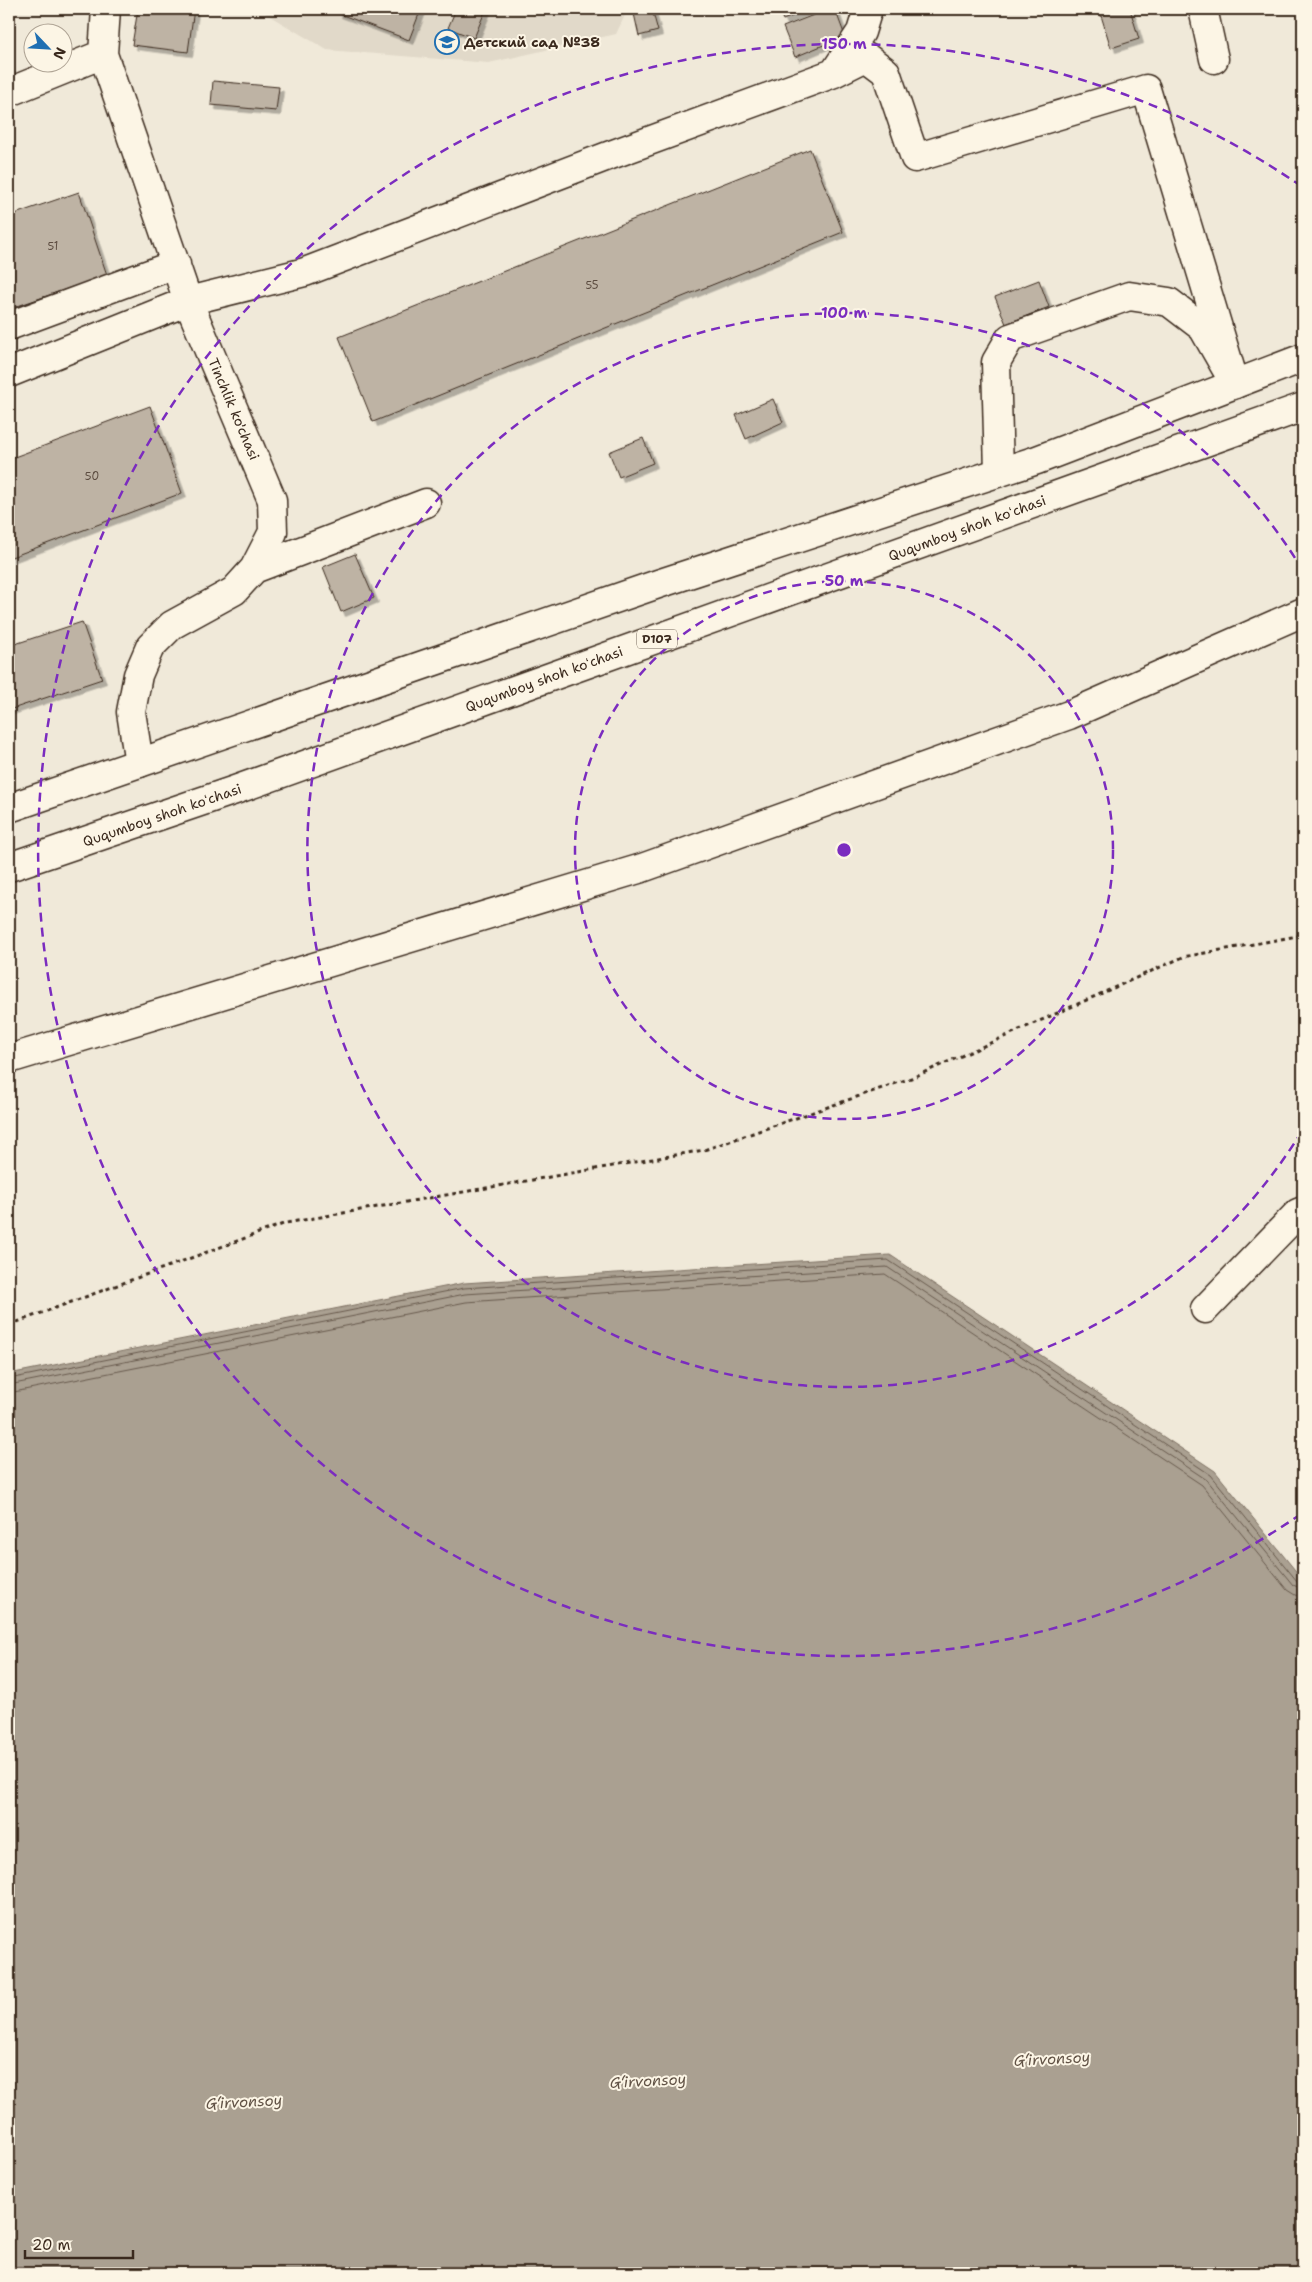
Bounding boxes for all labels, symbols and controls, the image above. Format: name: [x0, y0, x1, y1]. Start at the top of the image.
north arrow: [22, 22, 72, 72]
school or university icon: Детский сад №38: [434, 29, 460, 55]
place label: Детский сад №38: [464, 33, 600, 51]
text: 150 m: [821, 34, 867, 54]
text: N: [49, 45, 70, 62]
house number: 51: [48, 239, 58, 254]
house number: 55: [585, 278, 599, 293]
text: 100 m: [821, 303, 867, 323]
street label: Tinchlik ko'chasi: [204, 355, 264, 463]
house number: 50: [85, 469, 99, 484]
street label: Ququmboy shoh koʻchasi: [886, 491, 1048, 565]
text: 50 m: [825, 571, 864, 591]
road number: D107: [637, 630, 677, 648]
street label: Ququmboy shoh koʻchasi: [463, 642, 625, 716]
street label: Ququmboy shoh koʻchasi: [80, 779, 244, 851]
centre of rings: [835, 841, 853, 859]
water label: G‘irvonsoy: [1013, 2047, 1091, 2071]
water label: G‘irvonsoy: [609, 2069, 687, 2093]
water label: G‘irvonsoy: [205, 2090, 283, 2114]
scale bar: [25, 2227, 132, 2259]
text: 20 m: [32, 2235, 71, 2255]

